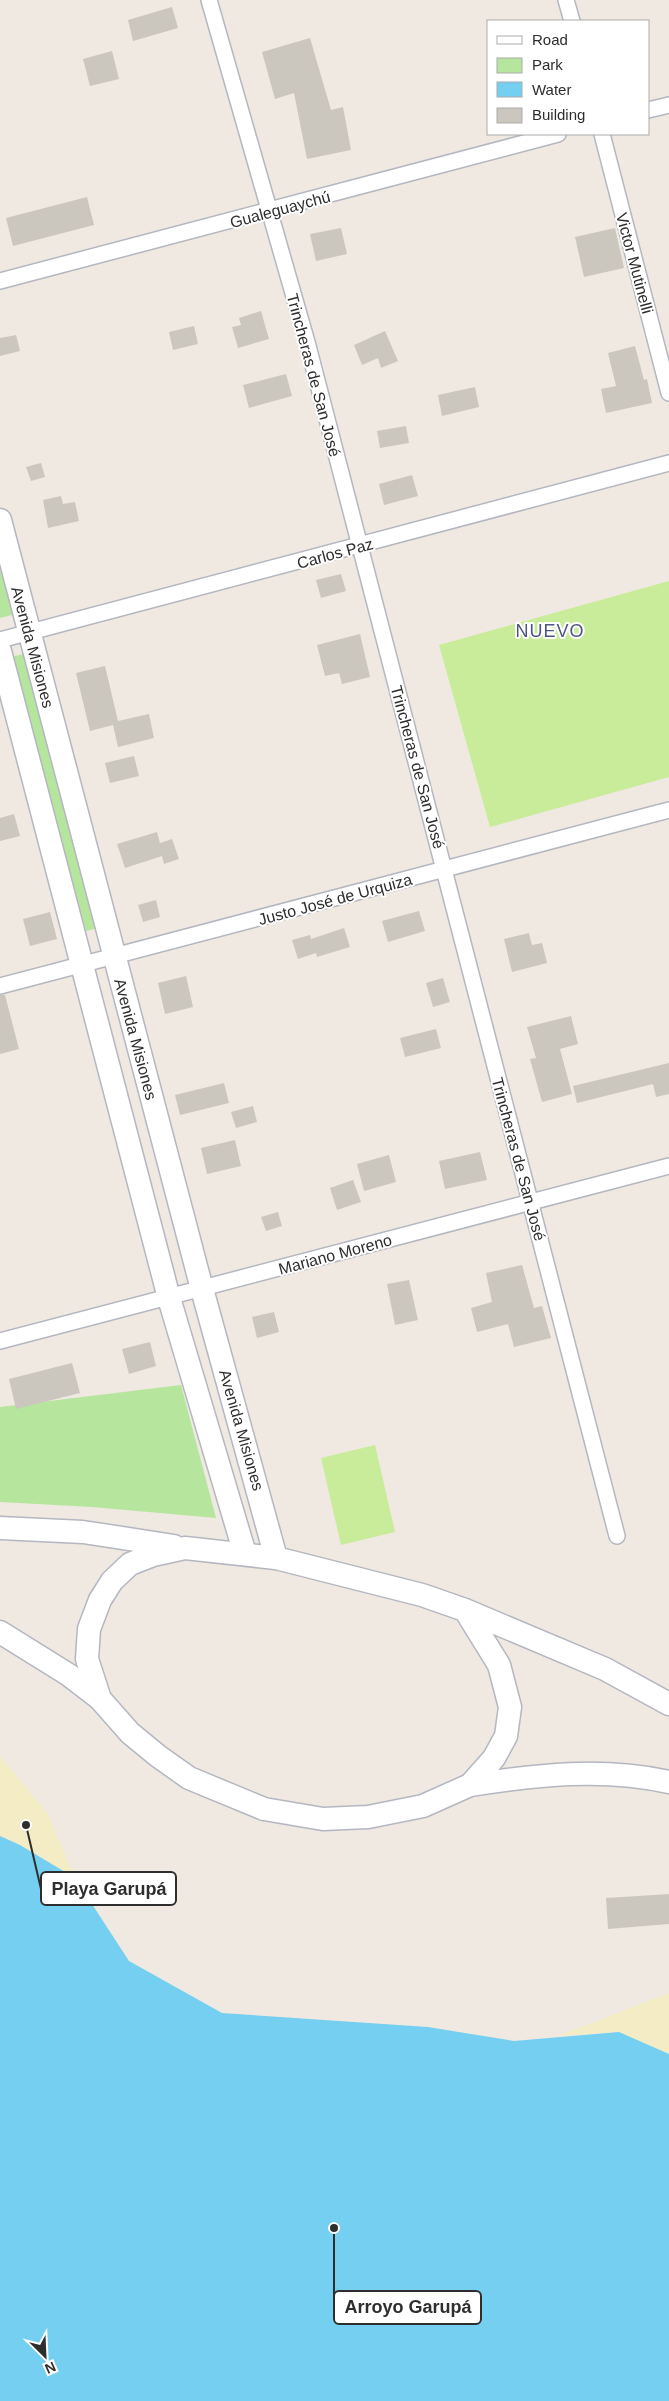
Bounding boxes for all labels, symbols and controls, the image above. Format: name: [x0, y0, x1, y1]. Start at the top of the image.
legend: [487, 20, 649, 135]
text: Road: [532, 31, 568, 48]
text: Park: [532, 56, 563, 73]
text: Water: [532, 81, 571, 98]
text: Building: [532, 106, 585, 123]
street label: Gualeguaychú: [228, 188, 332, 231]
street label: Victor Mutinelli: [613, 211, 656, 315]
street label: Trincheras de San José: [284, 292, 344, 459]
street label: Carlos Paz: [295, 535, 375, 572]
street label: Avenida Misiones: [8, 585, 57, 710]
district label: NUEVO: [515, 621, 585, 641]
street label: Trincheras de San José: [388, 684, 448, 851]
street label: Justo José de Urquiza: [256, 871, 414, 928]
street label: Avenida Misiones: [111, 977, 160, 1102]
street label: Trincheras de San José: [489, 1076, 549, 1243]
street label: Mariano Moreno: [277, 1231, 394, 1278]
street label: Avenida Misiones: [216, 1368, 267, 1493]
callout: Playa Garupá: [41, 1872, 176, 1905]
text: Playa Garupá: [51, 1879, 168, 1899]
callout: Arroyo Garupá: [334, 2291, 481, 2324]
text: Arroyo Garupá: [344, 2297, 473, 2317]
north arrow: [20, 2331, 70, 2381]
text: N: [42, 2359, 58, 2377]

